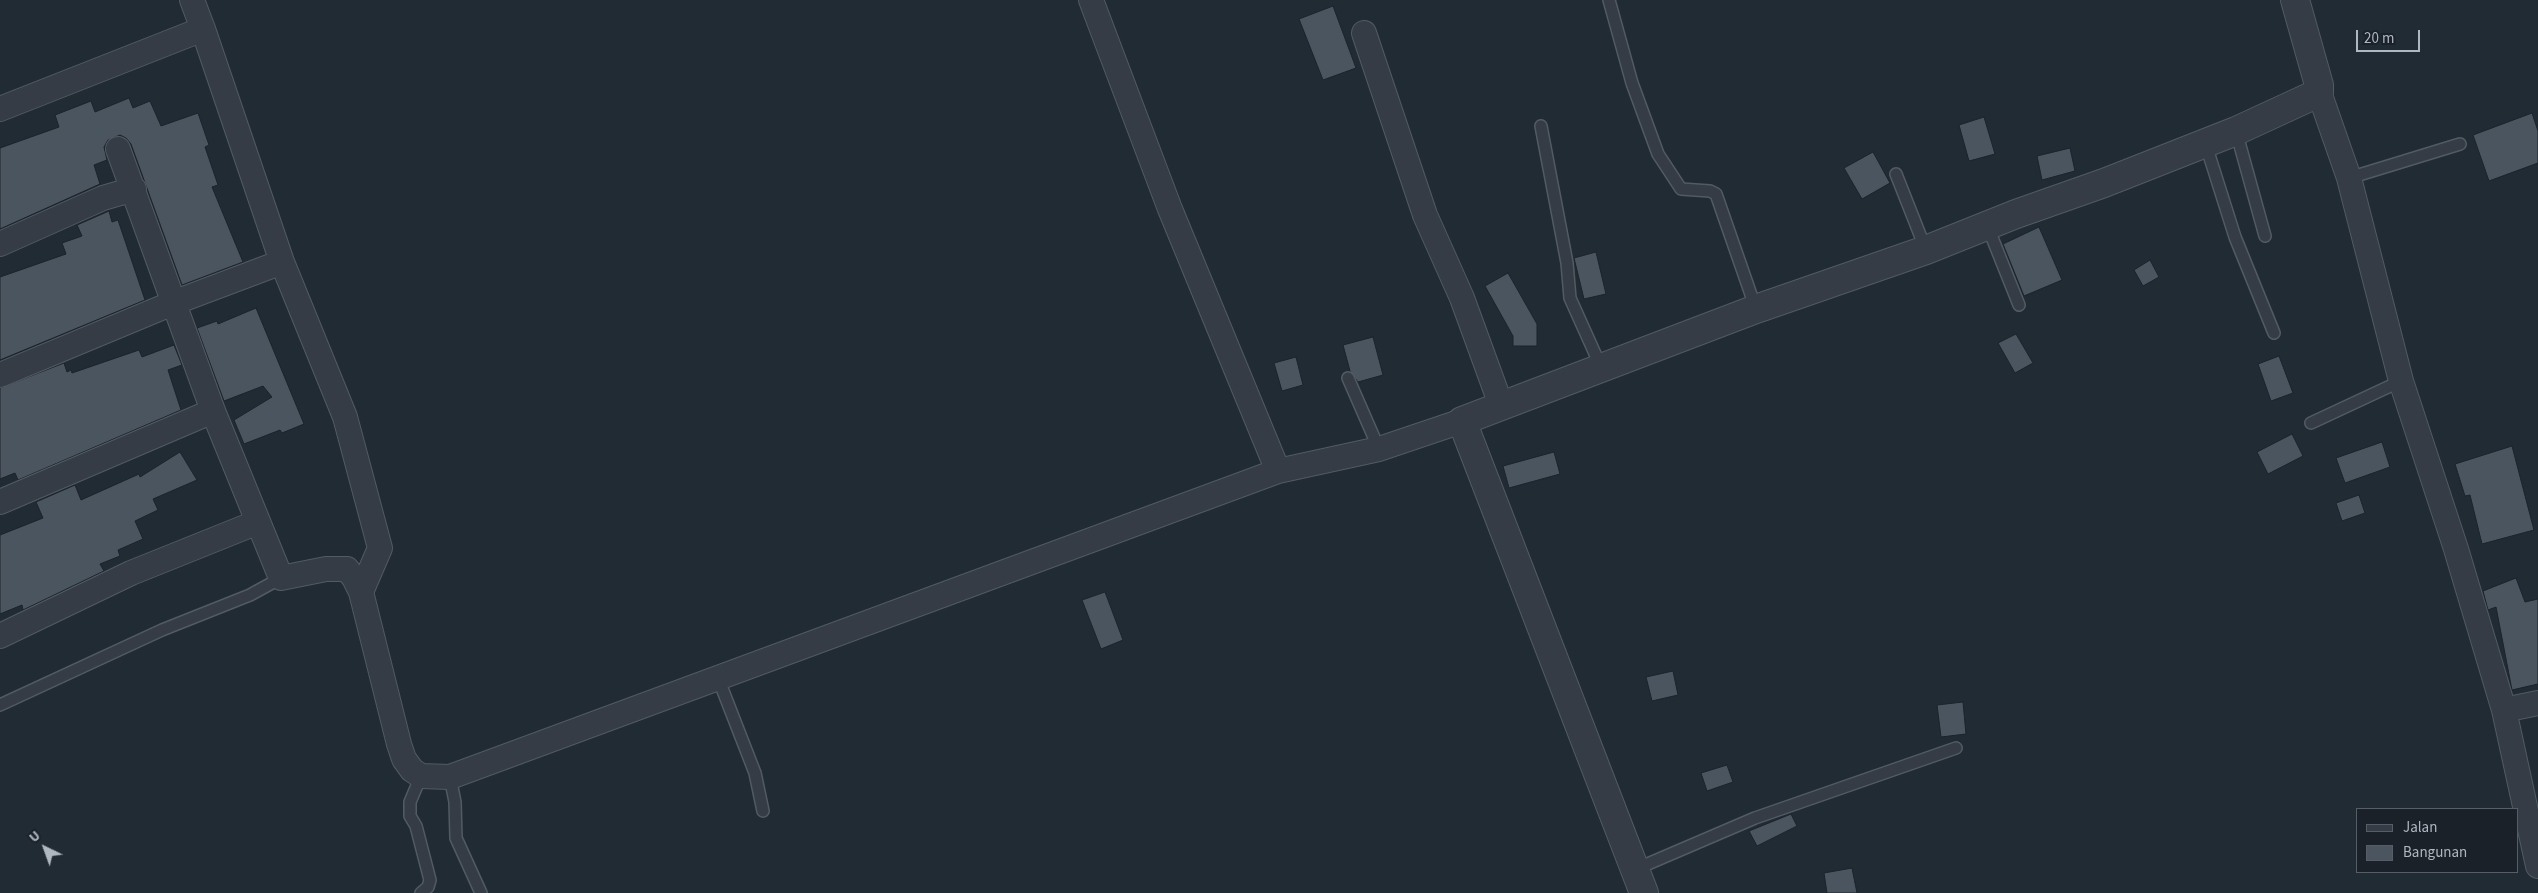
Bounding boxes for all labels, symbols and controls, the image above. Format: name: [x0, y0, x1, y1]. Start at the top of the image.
scale bar: [2358, 20, 2422, 52]
text: 20 m: [2364, 28, 2394, 49]
legend: [2356, 808, 2518, 873]
text: Jalan: [2403, 817, 2437, 838]
north arrow: [20, 823, 70, 873]
text: U: [25, 826, 45, 847]
text: Bangunan: [2403, 842, 2467, 863]

